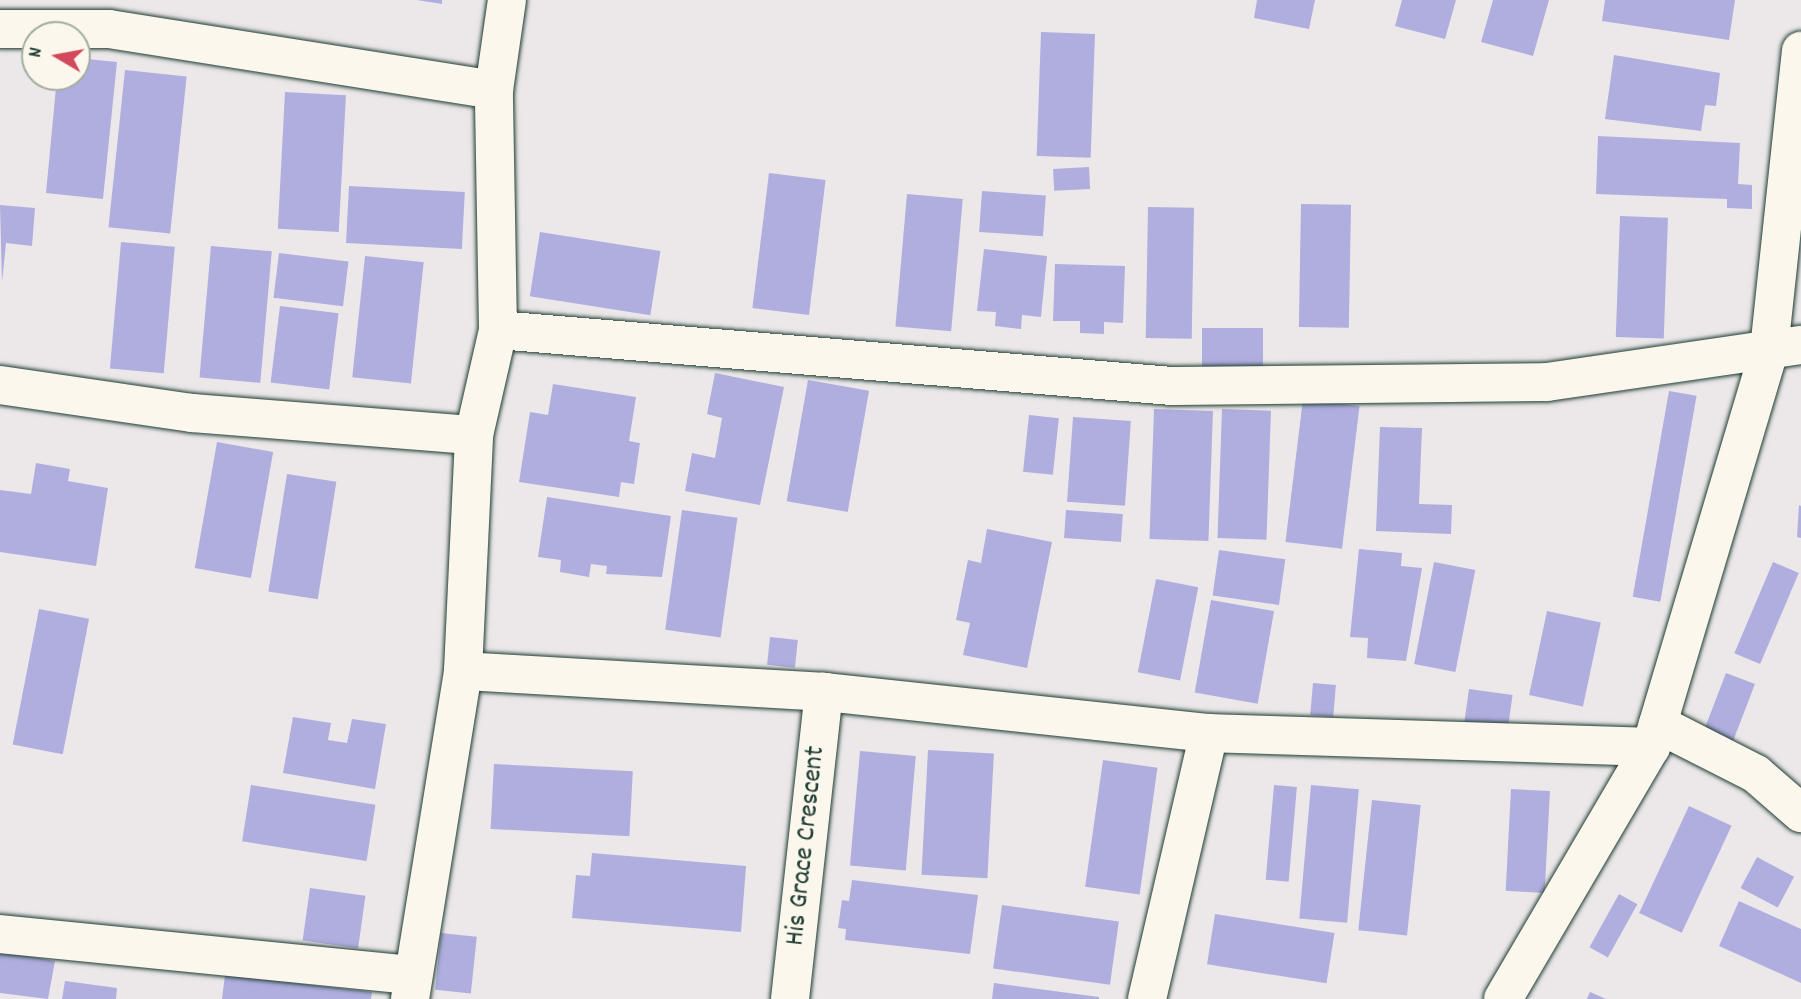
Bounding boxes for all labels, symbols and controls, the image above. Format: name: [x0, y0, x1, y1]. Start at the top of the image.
north arrow: [21, 21, 91, 91]
text: N: [23, 46, 51, 60]
street label: His Grace Crescent: [780, 745, 834, 947]

